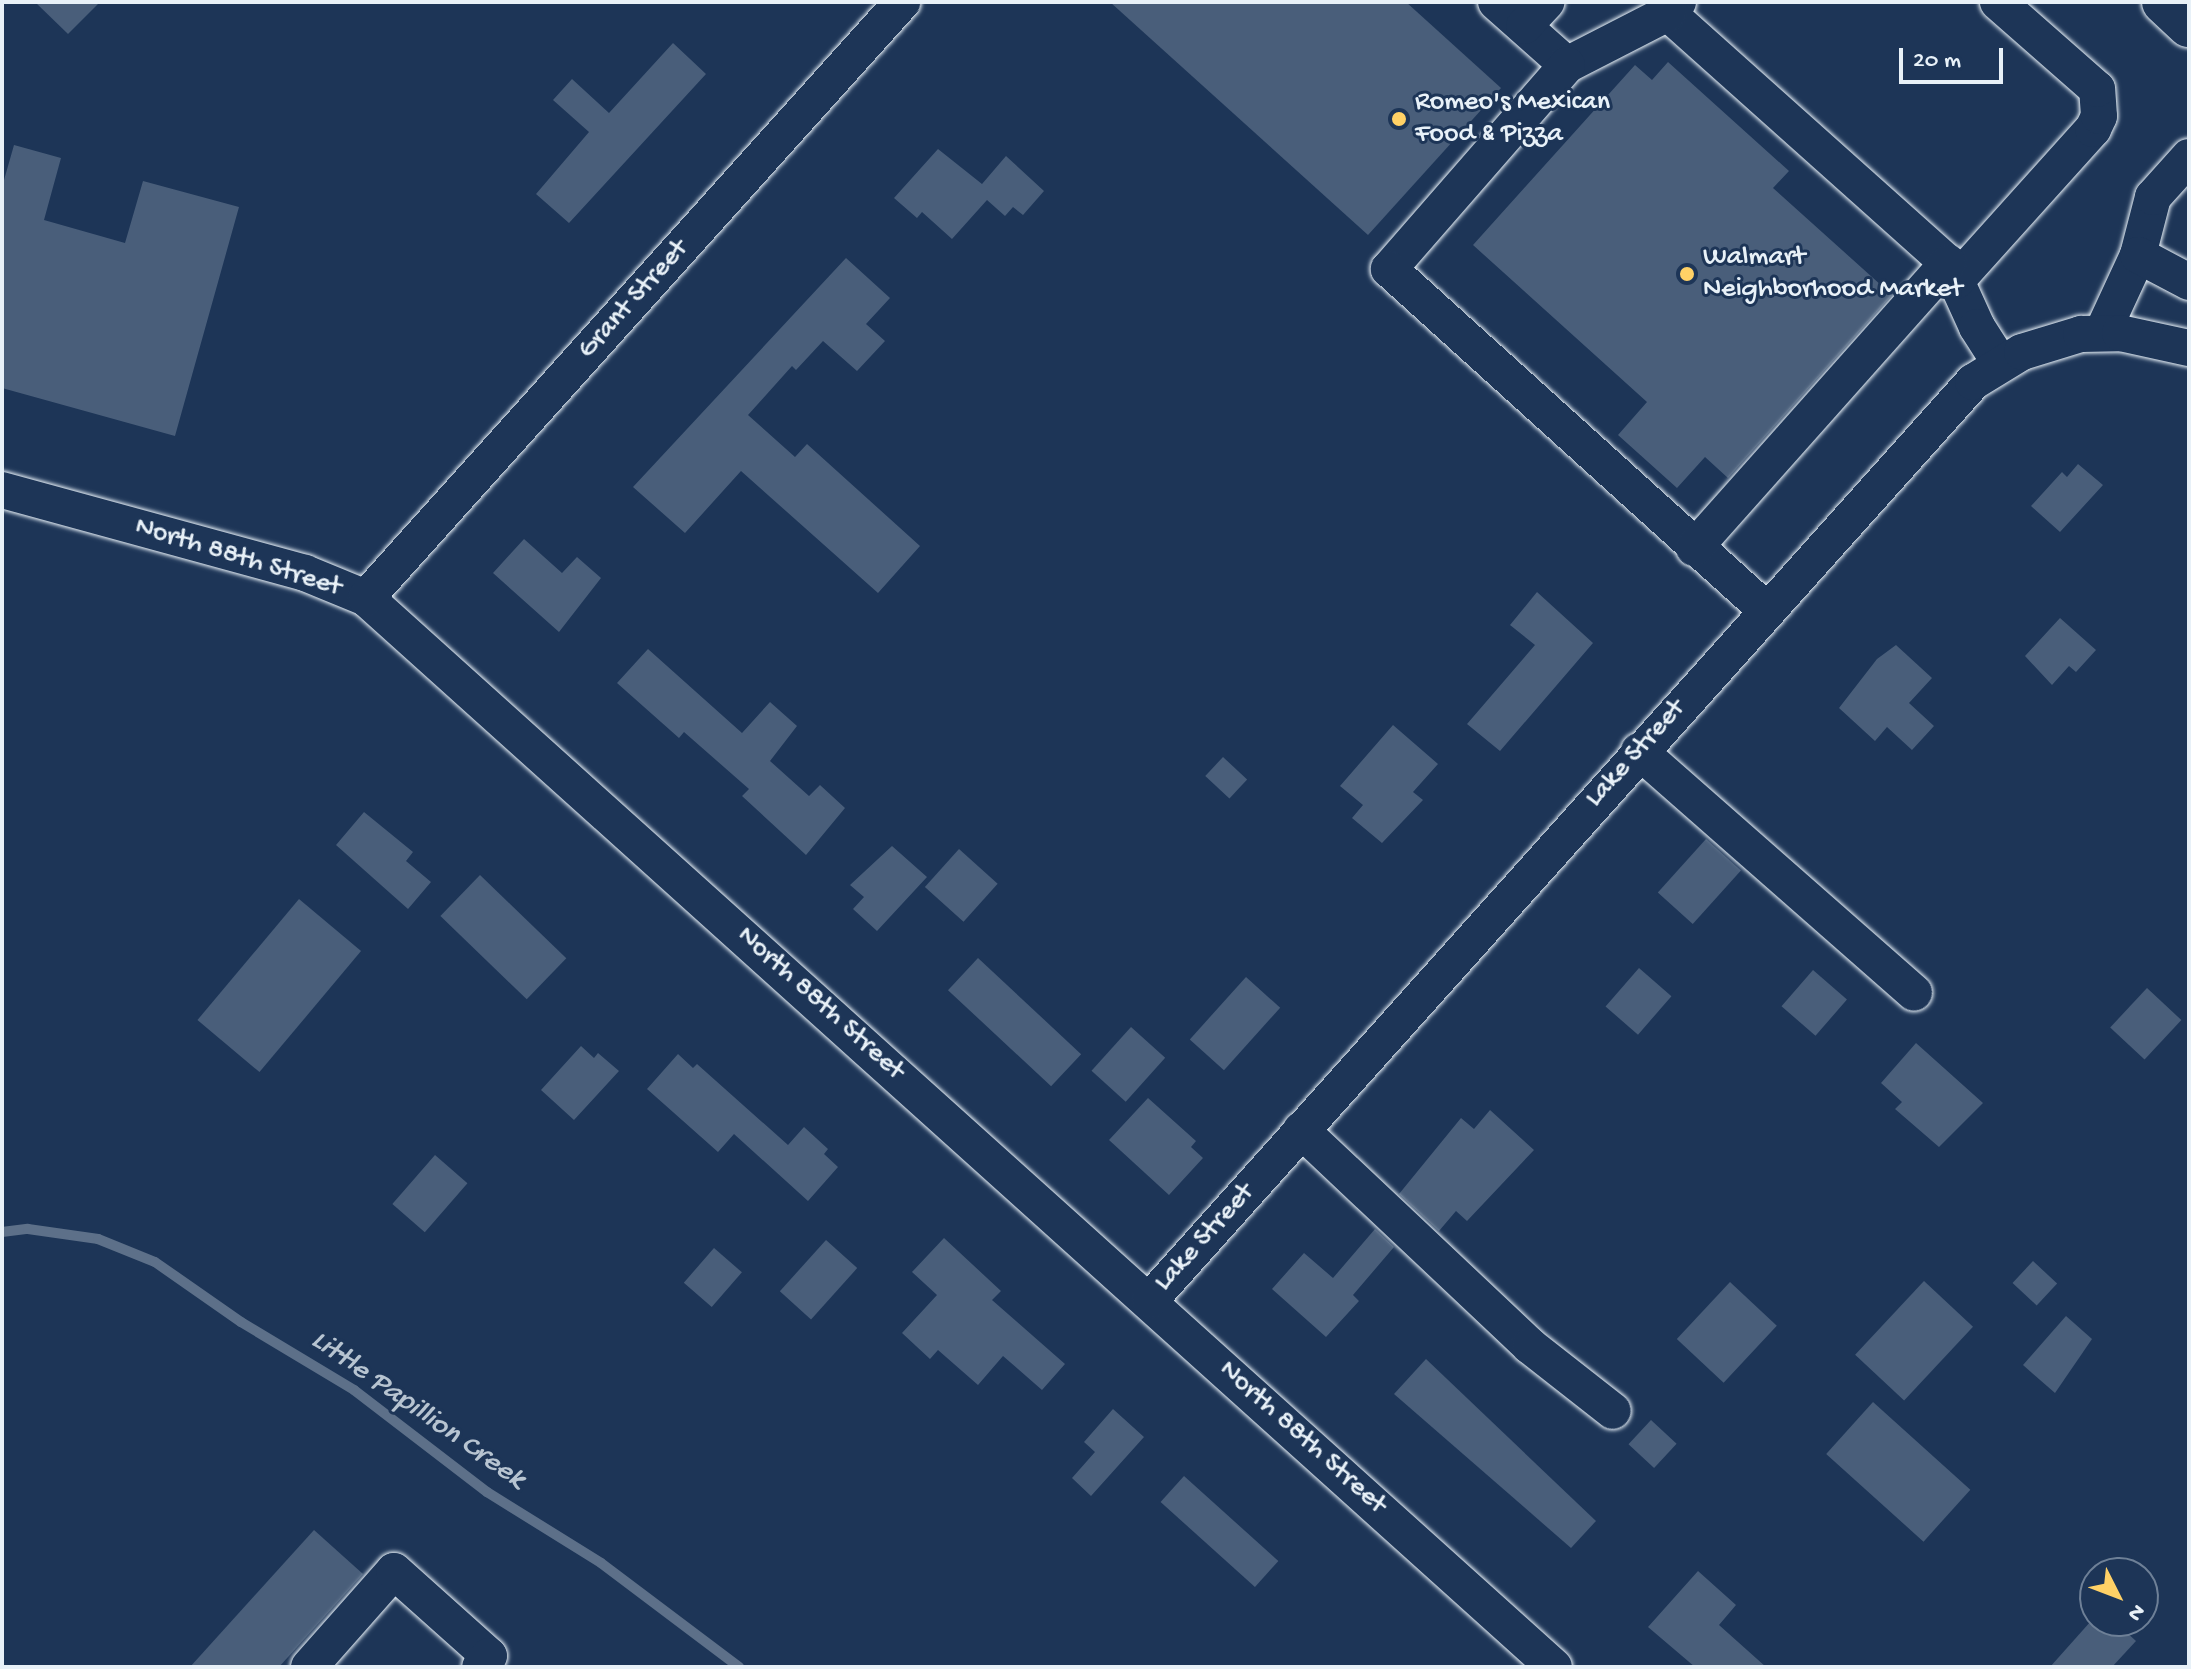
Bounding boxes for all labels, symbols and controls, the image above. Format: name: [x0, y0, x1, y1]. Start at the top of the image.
scale bar: [1903, 32, 2007, 82]
text: 20 m: [1913, 47, 1961, 76]
place label: Romeo's Mexican Food & Pizza: [1415, 86, 1610, 152]
marker: Romeo's Mexican Food & Pizza: [1390, 110, 1408, 128]
street label: Grant Street: [572, 233, 696, 367]
place label: Walmart Neighborhood Market: [1703, 241, 1962, 307]
marker: Walmart Neighborhood Market: [1678, 265, 1696, 283]
street label: North 88th Street: [131, 511, 345, 605]
street label: Lake Street: [1579, 693, 1693, 815]
street label: North 88th Street: [729, 920, 911, 1088]
street label: Lake Street: [1148, 1177, 1262, 1299]
water label: Little Papillion Creek: [303, 1324, 531, 1498]
street label: North 88th Street: [1211, 1354, 1393, 1522]
north arrow: [2079, 1557, 2159, 1637]
text: N: [2121, 1598, 2150, 1626]

